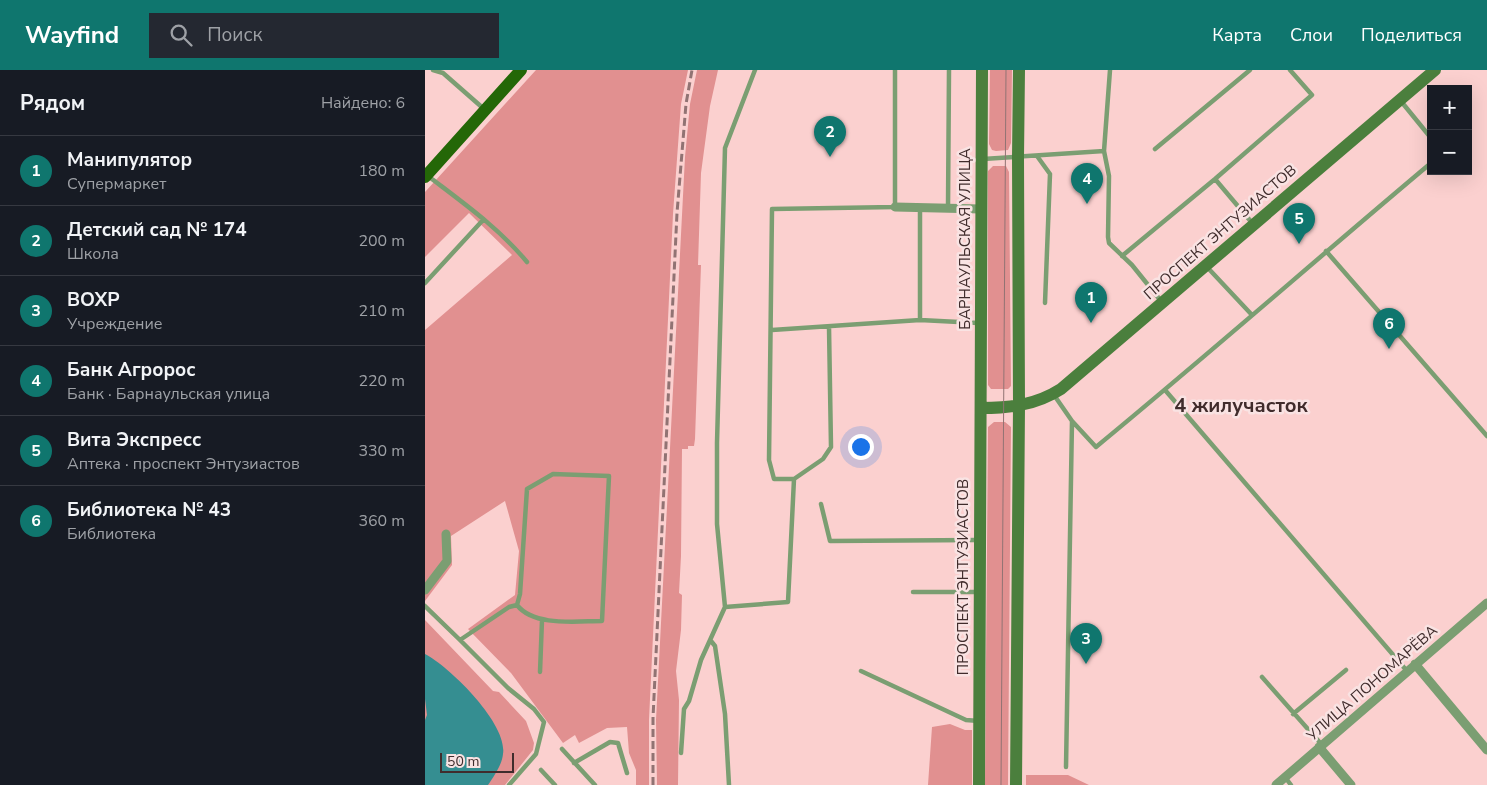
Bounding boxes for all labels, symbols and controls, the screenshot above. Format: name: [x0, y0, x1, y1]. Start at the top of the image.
search box: [149, 13, 499, 58]
text: Wayfind: [25, 19, 119, 51]
icon: search: [167, 21, 195, 49]
text: Поиск: [207, 22, 262, 48]
text: Карта: [1212, 23, 1262, 47]
text: Слои: [1290, 23, 1333, 47]
text: Поделиться: [1361, 23, 1462, 47]
map controls: [1427, 85, 1472, 175]
button: +: [1427, 85, 1472, 130]
text: Рядом: [20, 89, 85, 117]
text: Найдено: 6: [321, 92, 405, 114]
pin: 2: [814, 116, 846, 157]
button: −: [1427, 130, 1472, 175]
text: Манипулятор: [67, 147, 192, 173]
street label: БАРНАУЛЬСКАЯ УЛИЦА: [955, 148, 975, 330]
text: 1: [31, 160, 41, 182]
text: 180 m: [358, 160, 405, 182]
street label: ПРОСПЕКТ ЭНТУЗИАСТОВ: [1139, 160, 1301, 304]
pin: 4: [1071, 163, 1103, 204]
text: Супермаркет: [67, 173, 166, 195]
pin: 5: [1283, 203, 1315, 244]
text: Детский сад № 174: [67, 217, 247, 243]
text: 2: [31, 230, 41, 252]
text: 200 m: [358, 230, 405, 252]
text: Школа: [67, 243, 119, 265]
pin: 1: [1075, 282, 1107, 323]
text: ВОХР: [67, 287, 120, 313]
text: 3: [31, 300, 41, 322]
text: 210 m: [358, 300, 405, 322]
pin: 6: [1373, 308, 1405, 349]
text: Учреждение: [67, 313, 162, 335]
text: Банк Агророс: [67, 357, 196, 383]
text: 4: [31, 370, 41, 392]
text: 220 m: [358, 370, 405, 392]
text: Банк · Барнаульская улица: [67, 383, 270, 405]
district label: 4 жилучасток: [1174, 392, 1309, 419]
text: Вита Экспресс: [67, 427, 201, 453]
your location: [848, 434, 874, 460]
text: 5: [31, 440, 41, 462]
text: 330 m: [358, 440, 405, 462]
text: Аптека · проспект Энтузиастов: [67, 453, 300, 475]
street label: ПРОСПЕКТ ЭНТУЗИАСТОВ: [953, 479, 973, 675]
text: Библиотека № 43: [67, 497, 231, 523]
text: 6: [31, 510, 41, 532]
text: 360 m: [358, 510, 405, 532]
text: Библиотека: [67, 523, 156, 545]
street label: УЛИЦА ПОНОМАРЁВА: [1302, 621, 1442, 746]
pin: 3: [1070, 623, 1102, 664]
scale bar: [440, 750, 514, 773]
text: 50 m: [447, 752, 479, 771]

